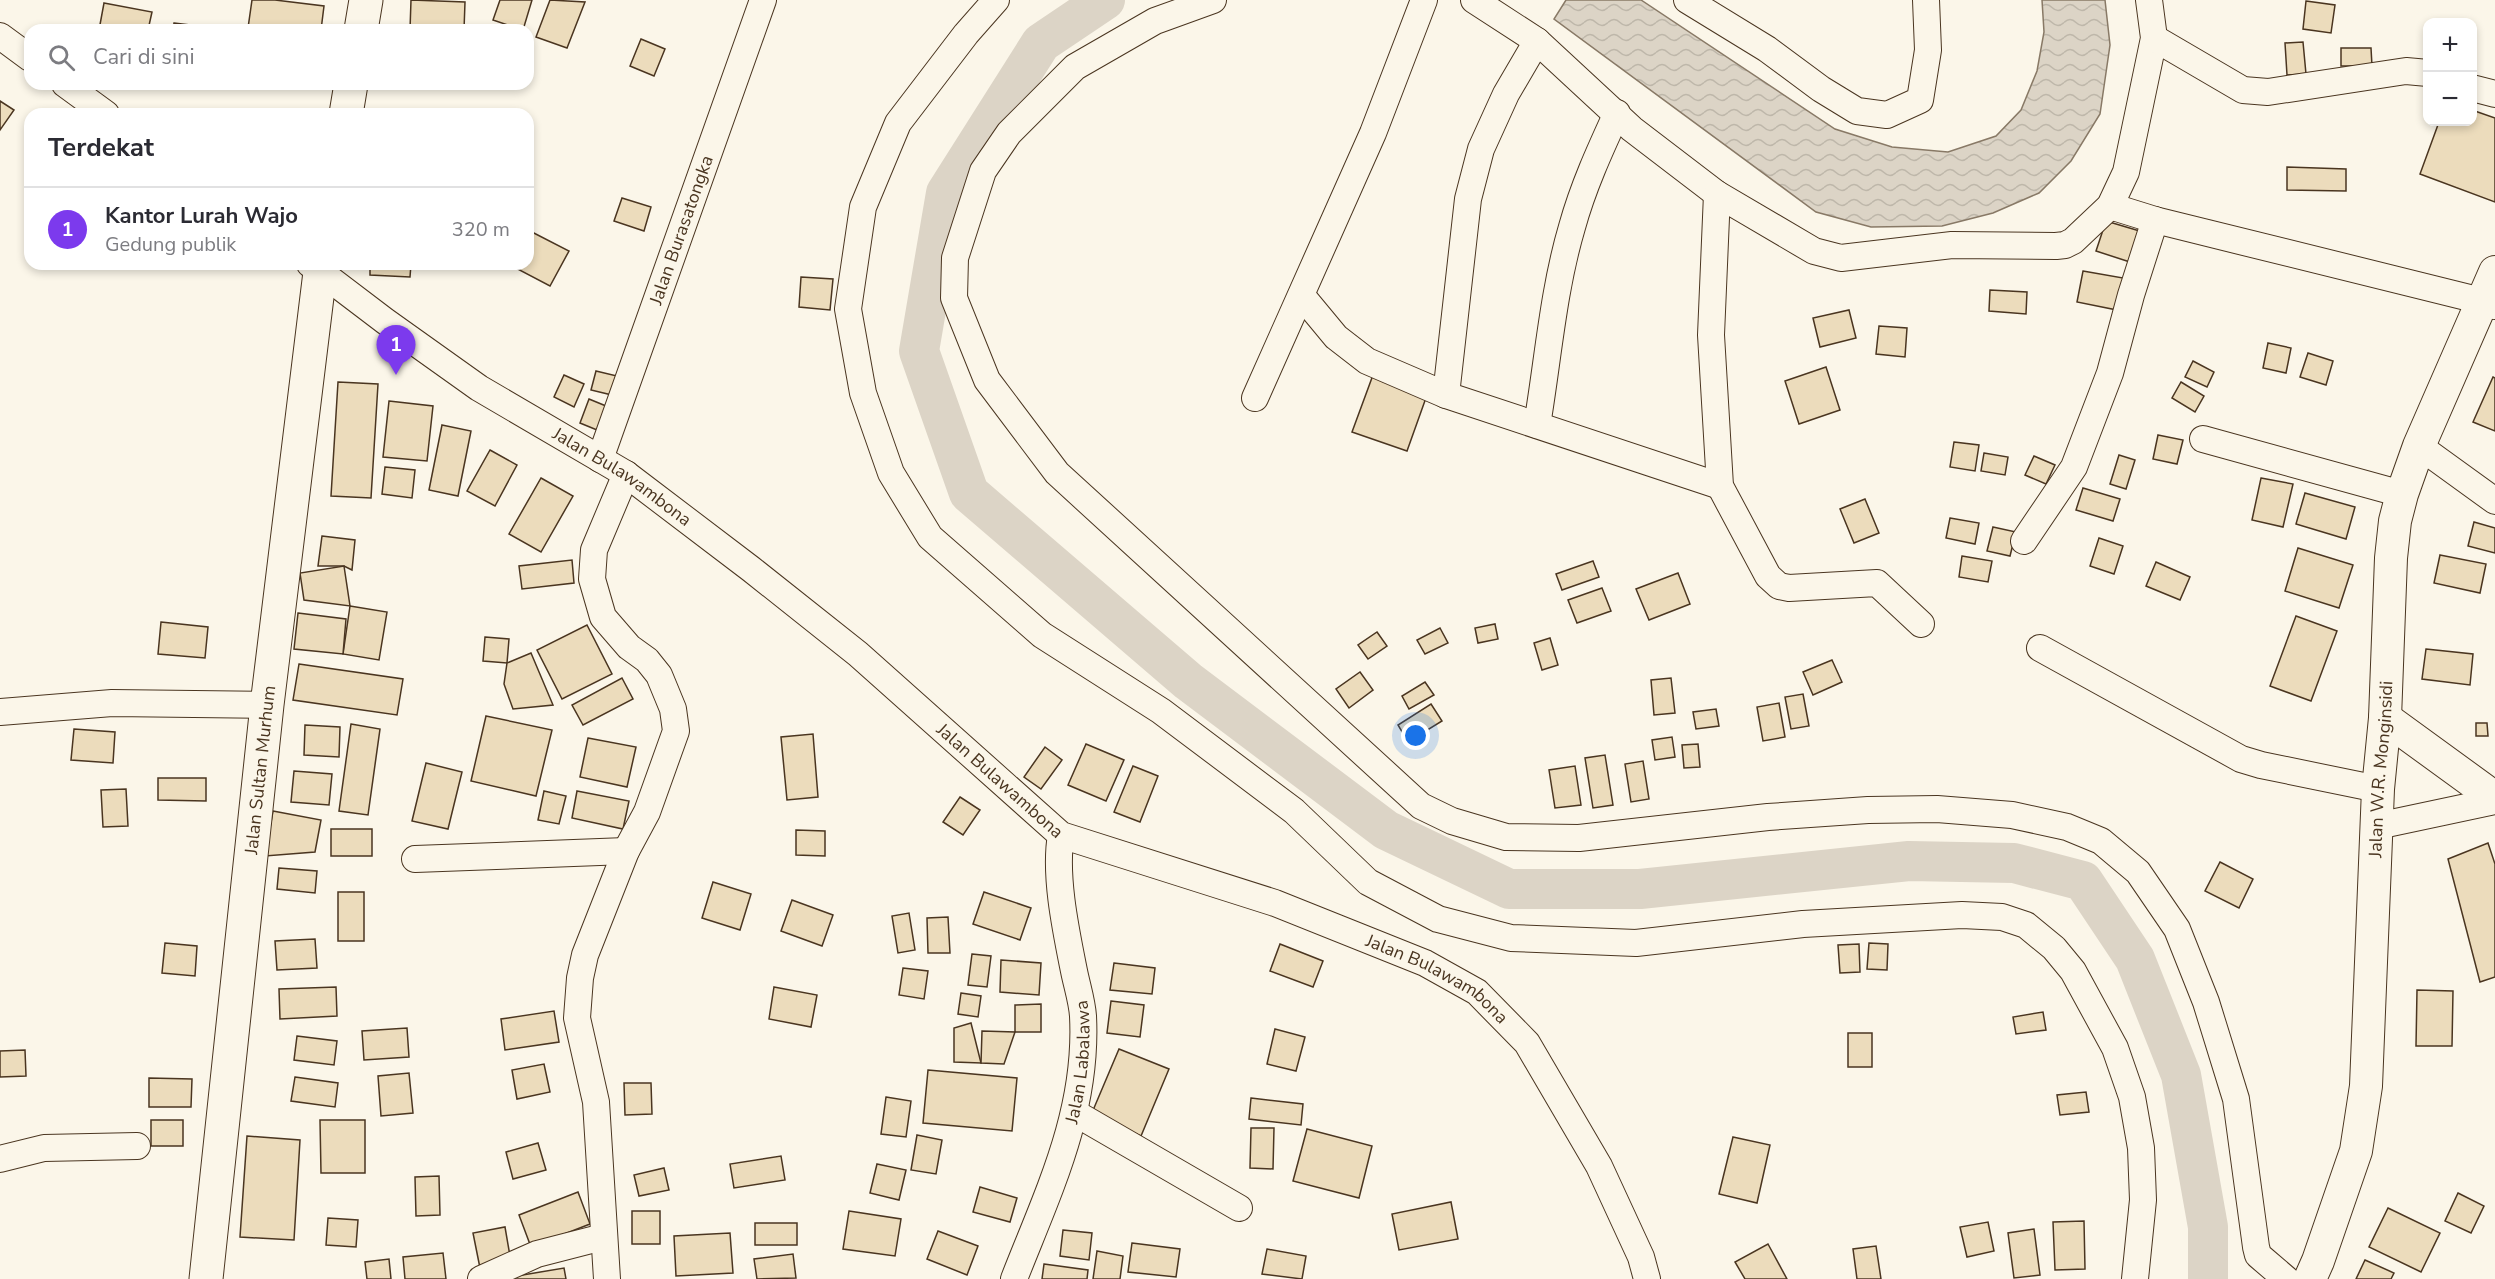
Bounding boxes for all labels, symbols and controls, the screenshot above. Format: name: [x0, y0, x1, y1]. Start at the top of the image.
map controls: [2423, 18, 2477, 126]
button: +: [2423, 18, 2477, 72]
search box: [24, 24, 534, 90]
icon: search: [45, 41, 78, 74]
text: Cari di sini: [93, 42, 195, 72]
button: −: [2423, 72, 2477, 126]
text: Terdekat: [48, 130, 154, 165]
street label: Jalan Burasatongka: [643, 152, 719, 309]
text: Kantor Lurah Wajo: [105, 201, 298, 231]
text: 1: [62, 216, 74, 243]
text: 320 m: [452, 216, 510, 243]
text: Gedung publik: [105, 231, 236, 258]
pin: 1: [376, 326, 416, 375]
street label: Jalan Bulawambona: [547, 421, 696, 532]
street label: Jalan W.R. Monginsidi: [2363, 680, 2398, 859]
street label: Jalan Sultan Murhum: [239, 684, 281, 857]
street label: Jalan Bulawambona: [931, 717, 1069, 844]
your location: [1401, 721, 1430, 750]
street label: Jalan Bulawambona: [1361, 928, 1514, 1029]
street label: Jalan Labalawa: [1059, 999, 1095, 1127]

